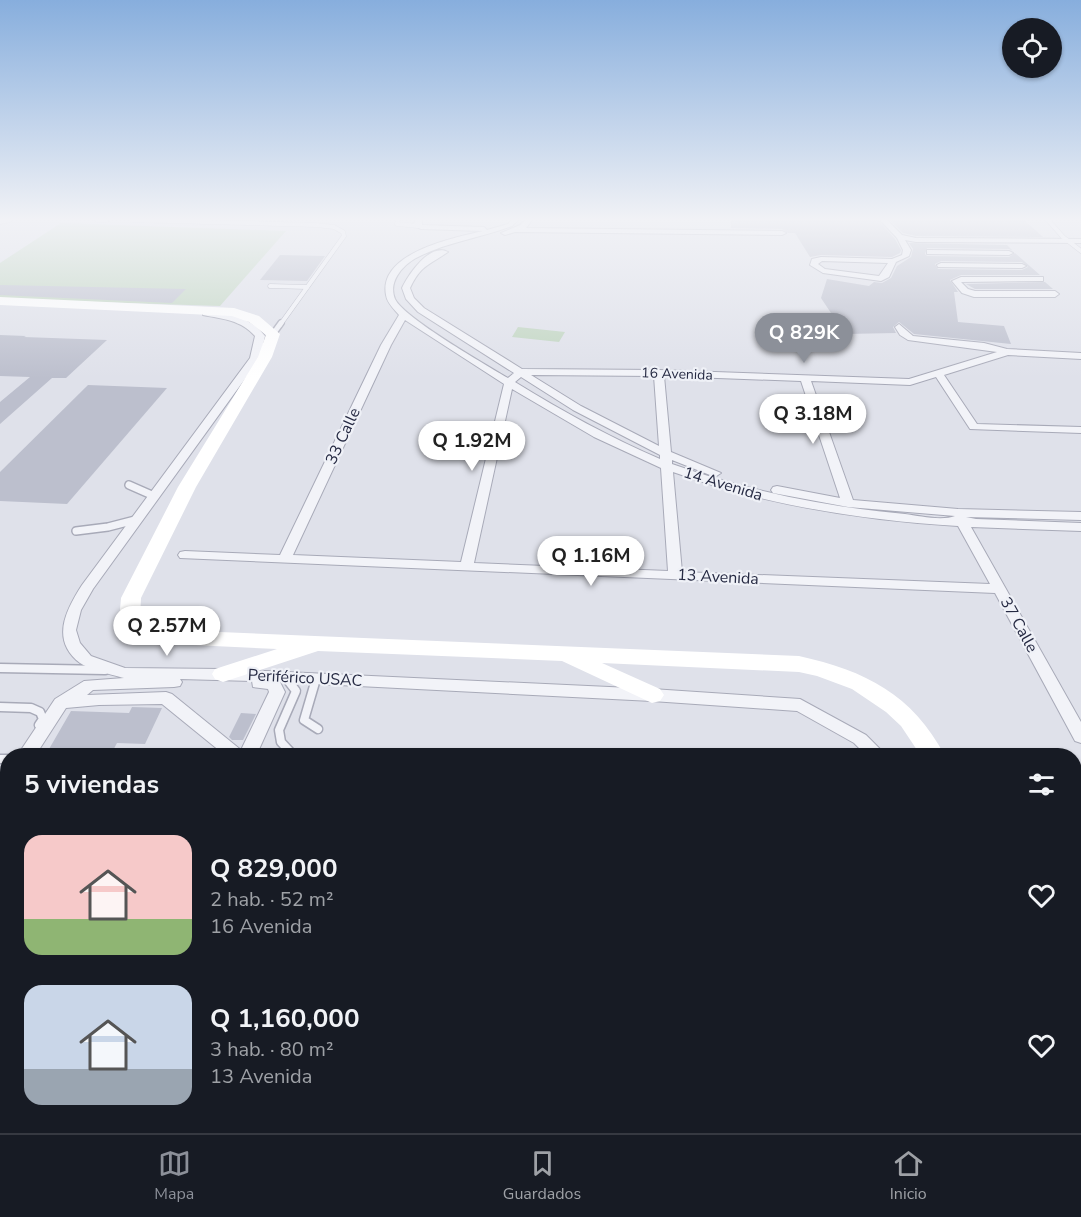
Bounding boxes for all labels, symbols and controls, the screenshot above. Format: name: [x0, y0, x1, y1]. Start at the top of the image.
map controls: [1002, 18, 1062, 78]
button: locate: [1002, 18, 1062, 78]
pin: Q 829K: [755, 313, 853, 364]
text: Q 829K: [769, 319, 839, 346]
street label: 16 Avenida: [641, 363, 713, 385]
pin: Q 3.18M: [758, 394, 868, 445]
text: Q 3.18M: [773, 400, 853, 427]
street label: 33 Calle: [320, 404, 366, 468]
pin: Q 1.92M: [417, 421, 527, 472]
text: Q 1.92M: [432, 427, 512, 454]
street label: 14 Avenida: [681, 462, 765, 506]
pin: Q 1.16M: [536, 536, 646, 587]
text: Q 1.16M: [551, 542, 631, 569]
street label: 13 Avenida: [677, 564, 759, 590]
street label: 37 Calle: [995, 593, 1043, 657]
pin: Q 2.57M: [112, 606, 222, 657]
text: Q 2.57M: [127, 612, 207, 639]
street label: Periférico USAC: [247, 664, 363, 692]
text: 5 viviendas: [24, 767, 159, 802]
icon: filters: [1025, 768, 1058, 801]
text: Q 829,000: [210, 851, 337, 886]
icon: home: [72, 859, 144, 931]
icon: heart: [1025, 879, 1058, 912]
text: 2 hab. · 52 m²: [210, 886, 334, 913]
text: 16 Avenida: [210, 913, 312, 940]
text: Q 1,160,000: [210, 1001, 360, 1036]
icon: home: [72, 1009, 144, 1081]
icon: heart: [1025, 1029, 1058, 1062]
text: 3 hab. · 80 m²: [210, 1036, 334, 1063]
text: 13 Avenida: [210, 1063, 312, 1090]
tab: Mapa: [154, 1147, 194, 1205]
tab: Guardados: [503, 1147, 581, 1205]
tab: Inicio: [890, 1147, 927, 1205]

